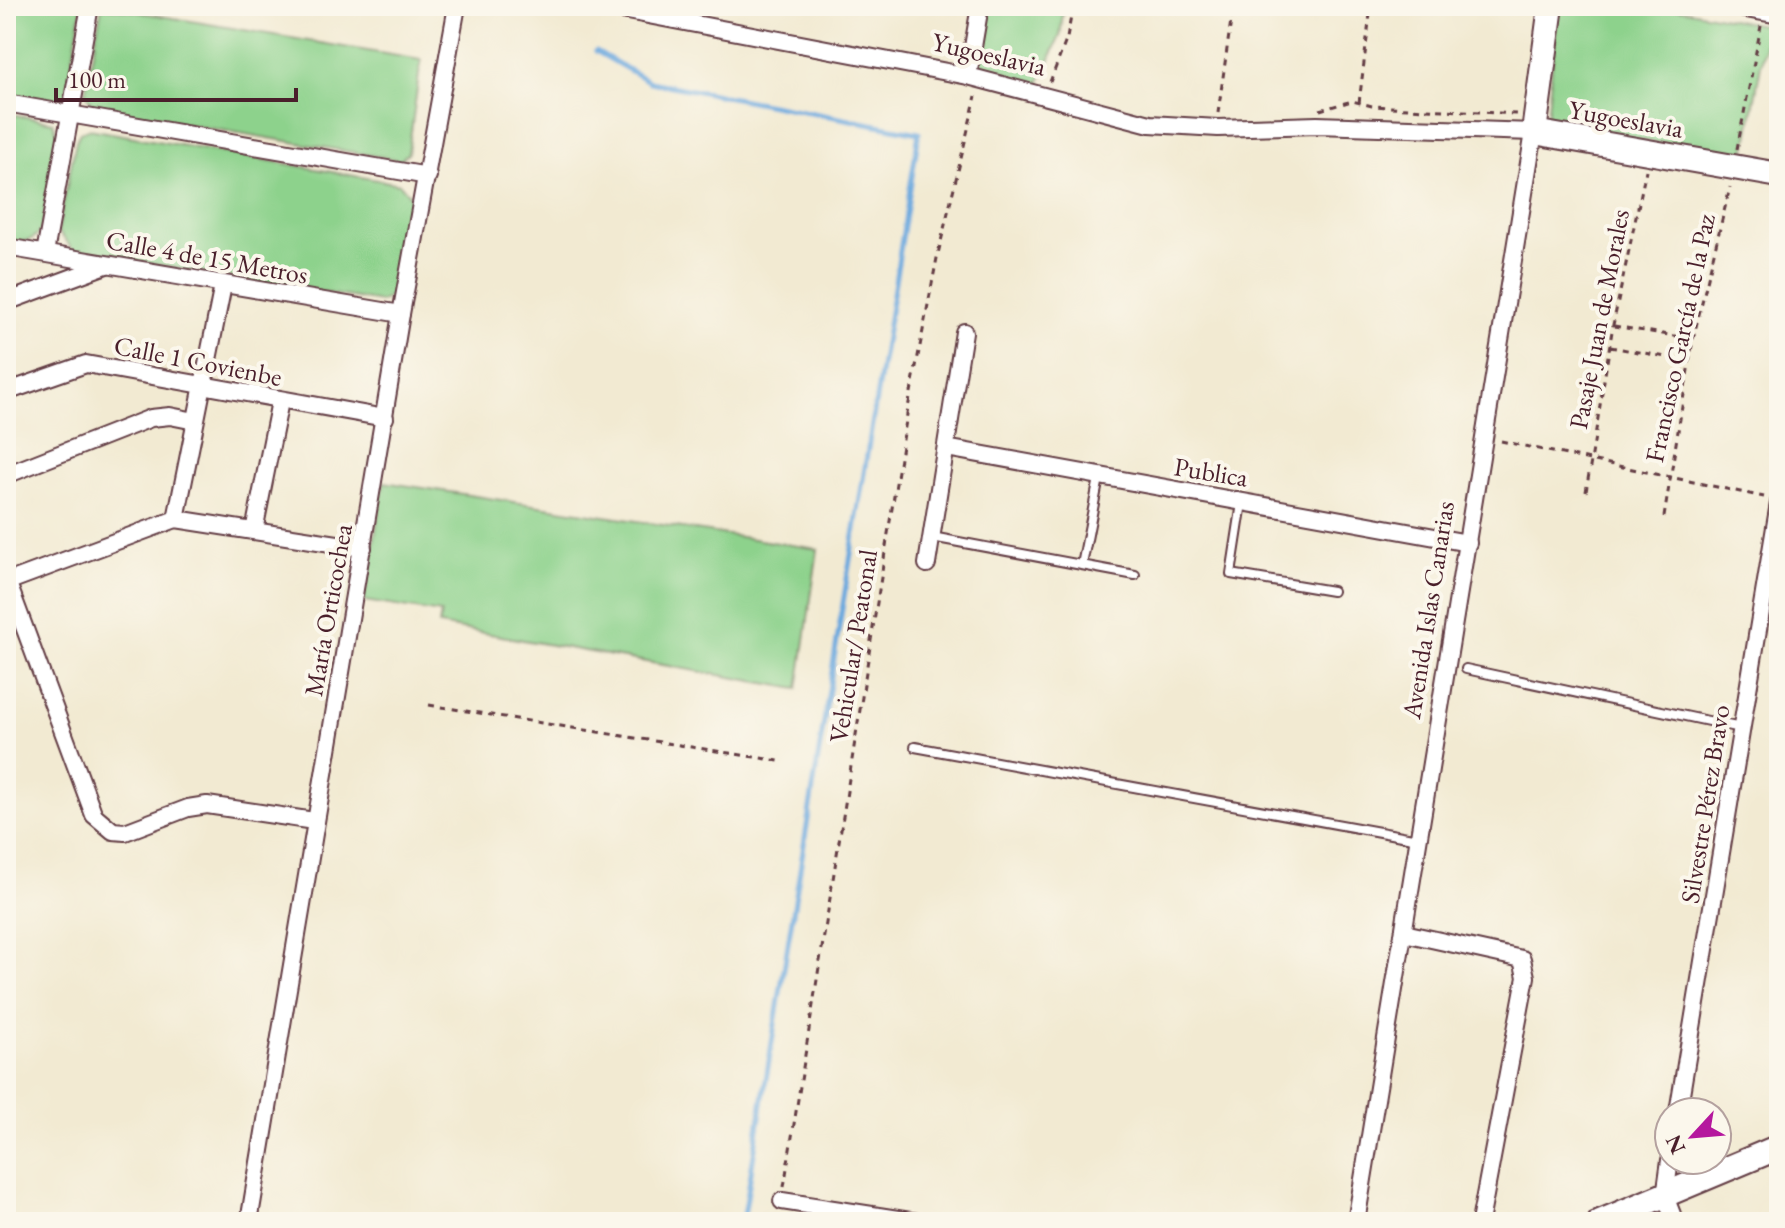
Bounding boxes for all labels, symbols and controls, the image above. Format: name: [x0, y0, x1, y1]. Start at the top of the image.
street label: Yugoeslavia: [929, 24, 1050, 84]
scale bar: [56, 52, 296, 102]
text: 100 m: [68, 64, 126, 95]
street label: Yugoeslavia: [1566, 92, 1687, 146]
street label: Pasaje Juan de Morales: [1561, 206, 1637, 432]
street label: Francisco García de la Paz: [1637, 210, 1723, 465]
street label: Calle 4 de 15 Metros: [104, 223, 310, 291]
street label: Calle 1 Covienbe: [111, 328, 285, 394]
street label: Publica: [1172, 449, 1251, 495]
street label: Avenida Islas Canarias: [1394, 499, 1462, 722]
street label: María Orticochea: [296, 521, 360, 699]
street label: Vehicular/ Peatonal: [821, 547, 885, 745]
street label: Silvestre Pérez Bravo: [1673, 702, 1737, 906]
north arrow: [1653, 1096, 1733, 1176]
text: N: [1658, 1130, 1692, 1159]

